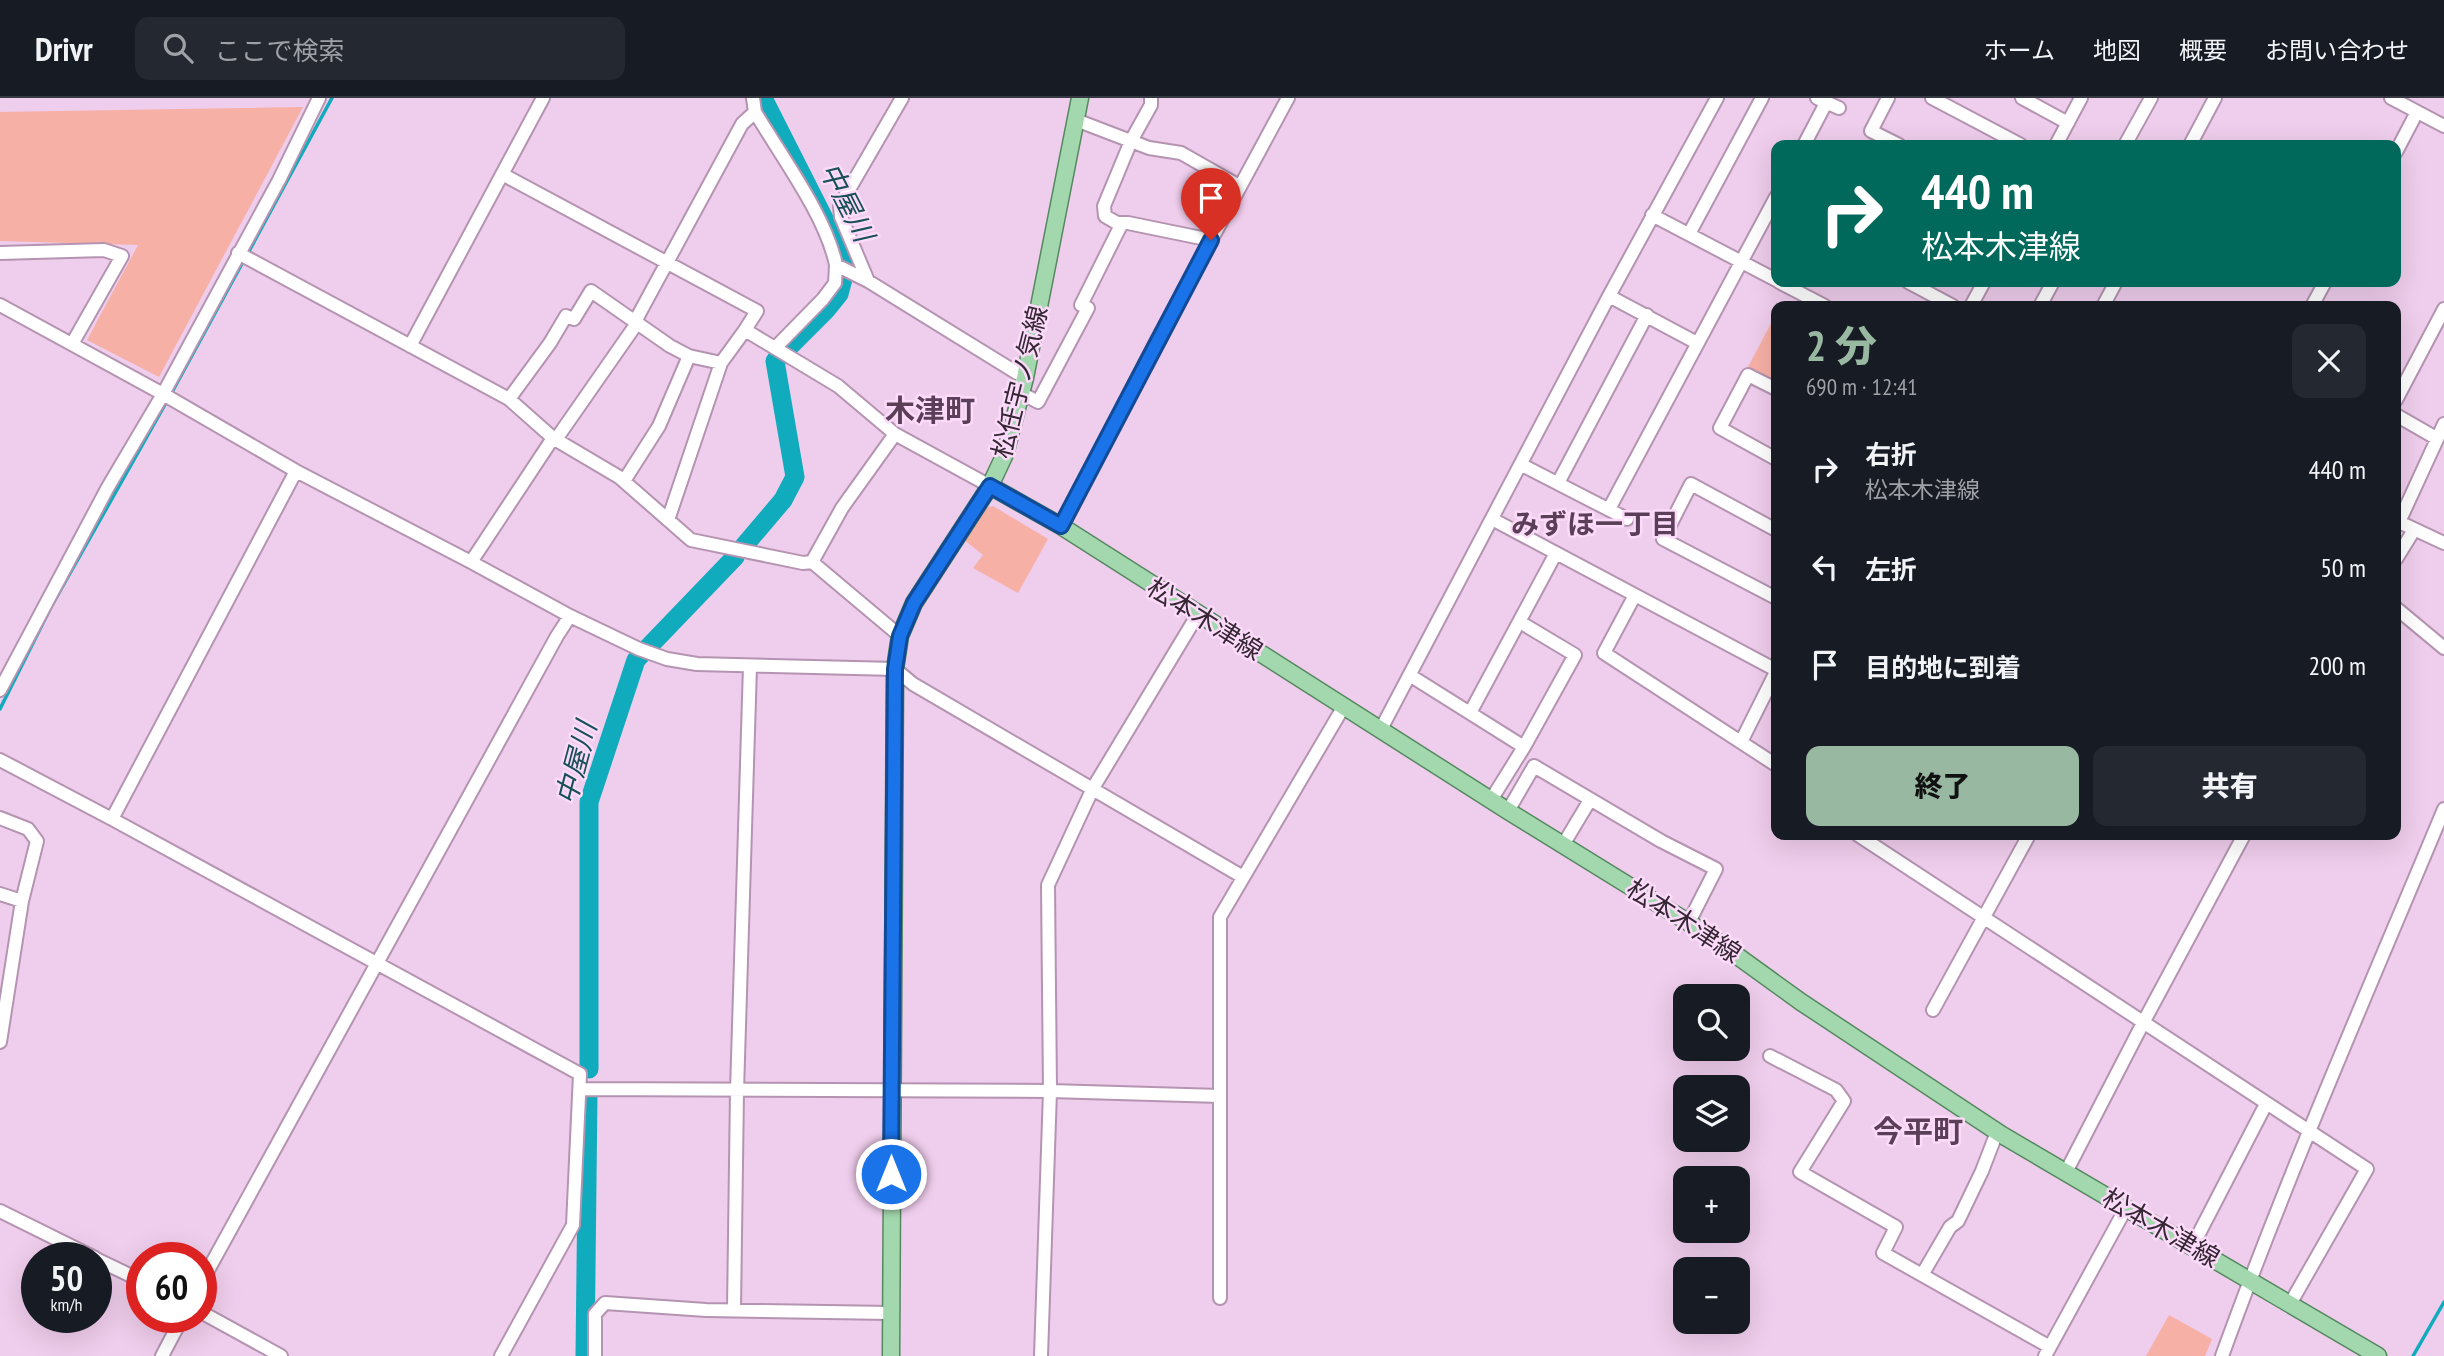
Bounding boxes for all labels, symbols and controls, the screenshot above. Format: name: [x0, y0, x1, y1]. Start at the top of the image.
search box: [135, 17, 625, 80]
text: Drivr: [35, 27, 93, 70]
icon: search: [159, 29, 197, 67]
text: ここで検索: [215, 34, 345, 67]
text: ホーム: [1984, 35, 2055, 66]
text: 地図: [2093, 35, 2141, 66]
text: 概要: [2179, 35, 2227, 66]
text: お問い合わせ: [2265, 35, 2409, 66]
water label: 中屋川: [812, 156, 884, 250]
text: 440 m: [1921, 159, 2034, 223]
pin: [1181, 168, 1241, 240]
icon: right: [1806, 168, 1897, 259]
icon: arrive: [1192, 179, 1230, 217]
text: 松本木津線: [1921, 225, 2081, 267]
street label: 松任宇ノ気線: [985, 302, 1054, 462]
text: 2 分: [1806, 318, 1877, 373]
button: close: [2292, 324, 2366, 398]
text: 690 m · 12:41: [1806, 372, 1918, 401]
district label: 木津町: [885, 390, 975, 429]
text: 右折: [1865, 438, 1917, 471]
icon: right: [1806, 450, 1844, 488]
text: 440 m: [2308, 453, 2366, 486]
text: 松本木津線: [1865, 475, 1980, 504]
district label: みずほ一丁目: [1511, 505, 1679, 542]
icon: left: [1806, 548, 1844, 586]
text: 50 m: [2320, 551, 2366, 584]
text: 左折: [1865, 553, 1917, 586]
street label: 松本木津線: [1141, 570, 1269, 667]
icon: arrive: [1806, 646, 1844, 684]
text: 200 m: [2308, 649, 2366, 682]
text: 目的地に到着: [1865, 651, 2021, 684]
water label: 中屋川: [547, 715, 605, 808]
button: 終了: [1806, 746, 2079, 826]
button: 共有: [2093, 746, 2366, 826]
street label: 松本木津線: [1621, 871, 1748, 970]
map controls: [1673, 984, 1750, 1334]
button: search: [1673, 984, 1750, 1061]
button: layers: [1673, 1075, 1750, 1152]
district label: 今平町: [1873, 1111, 1963, 1150]
position arrow: [854, 1137, 928, 1211]
button: +: [1673, 1166, 1750, 1243]
street label: 松本木津線: [2097, 1181, 2226, 1274]
speed limit sign: 60: [126, 1242, 217, 1333]
text: 50: [50, 1255, 83, 1301]
button: −: [1673, 1257, 1750, 1334]
text: km/h: [51, 1293, 82, 1316]

